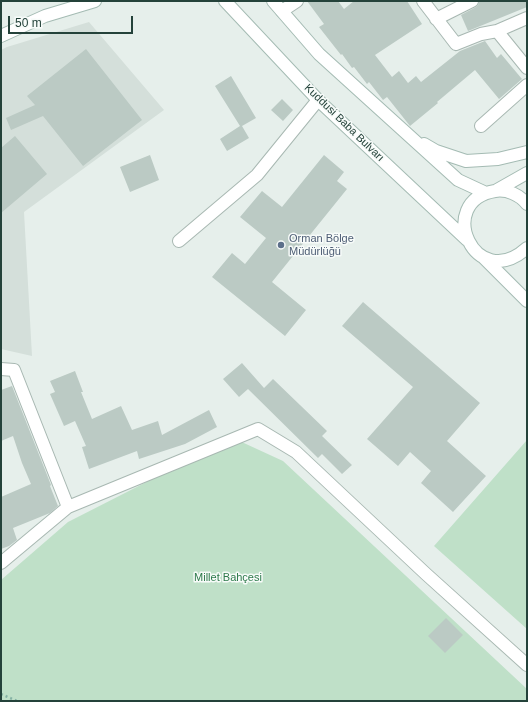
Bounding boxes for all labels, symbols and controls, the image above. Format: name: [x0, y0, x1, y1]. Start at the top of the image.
scale bar: [10, 8, 135, 34]
text: 50 m: [15, 16, 42, 30]
street label: Kuddusi Baba Bulvarı: [301, 82, 387, 164]
place label: Orman Bölge Müdürlüğü: [289, 232, 354, 258]
marker: Orman Bölge Müdürlüğü: [276, 240, 286, 250]
park label: Millet Bahçesi: [194, 571, 262, 585]

